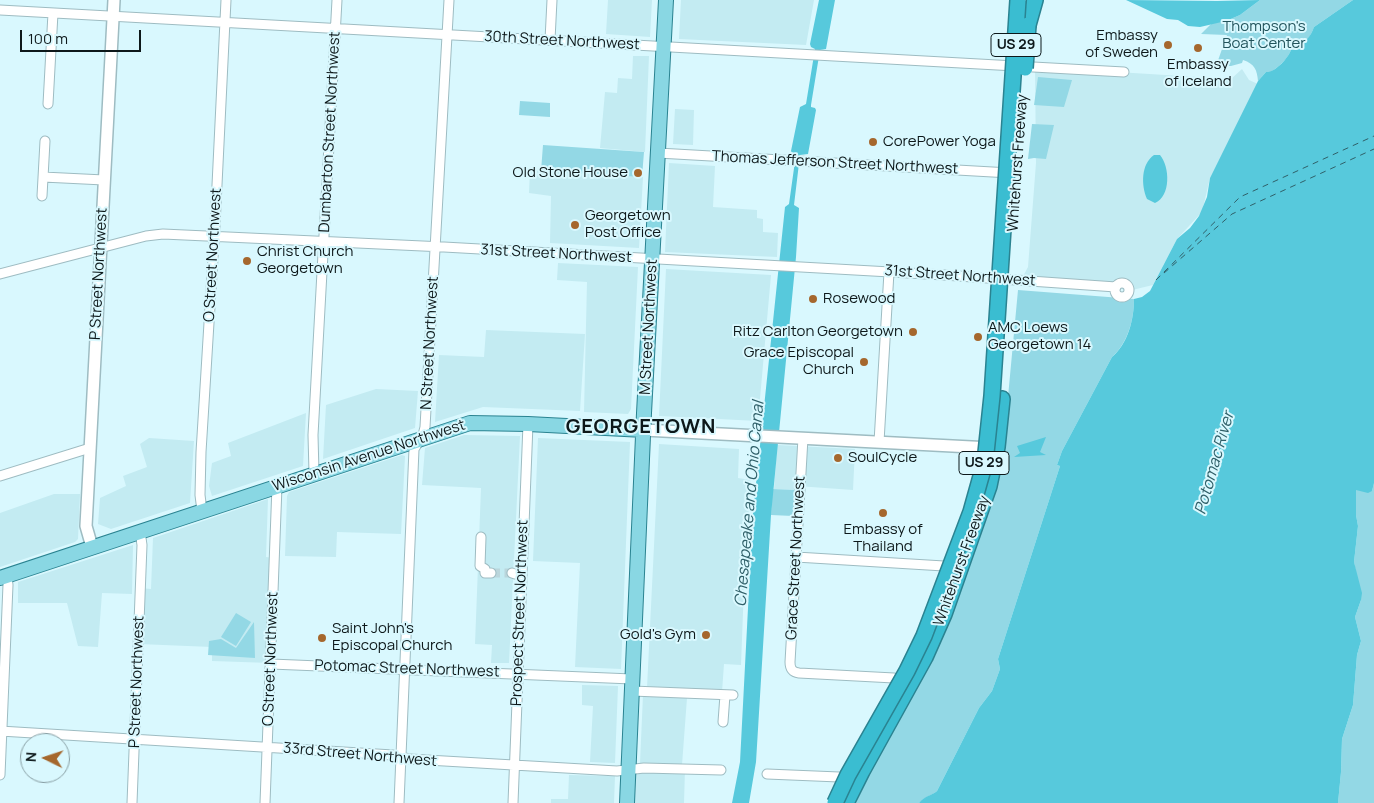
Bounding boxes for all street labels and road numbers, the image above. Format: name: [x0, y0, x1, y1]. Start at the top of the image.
street label: 30th Street Northwest: [484, 28, 640, 54]
street label: Dumbarton Street Northwest: [316, 31, 344, 233]
road number: US 29: [991, 34, 1041, 56]
street label: Whitehurst Freeway: [1004, 94, 1032, 232]
street label: Thomas Jefferson Street Northwest: [711, 148, 959, 178]
street label: O Street Northwest: [200, 188, 226, 322]
street label: P Street Northwest: [87, 207, 111, 341]
street label: 31st Street Northwest: [480, 241, 632, 267]
street label: M Street Northwest: [636, 259, 662, 395]
street label: 31st Street Northwest: [884, 262, 1036, 290]
street label: N Street Northwest: [418, 276, 442, 410]
street label: Wisconsin Avenue Northwest: [270, 416, 468, 496]
road number: US 29: [959, 452, 1009, 474]
street label: Grace Street Northwest: [783, 476, 809, 640]
street label: Whitehurst Freeway: [930, 493, 994, 629]
street label: Prospect Street Northwest: [508, 520, 532, 706]
street label: O Street Northwest: [260, 592, 282, 726]
street label: P Street Northwest: [126, 616, 148, 748]
street label: Potomac Street Northwest: [314, 657, 500, 681]
street label: 33rd Street Northwest: [282, 739, 438, 771]

